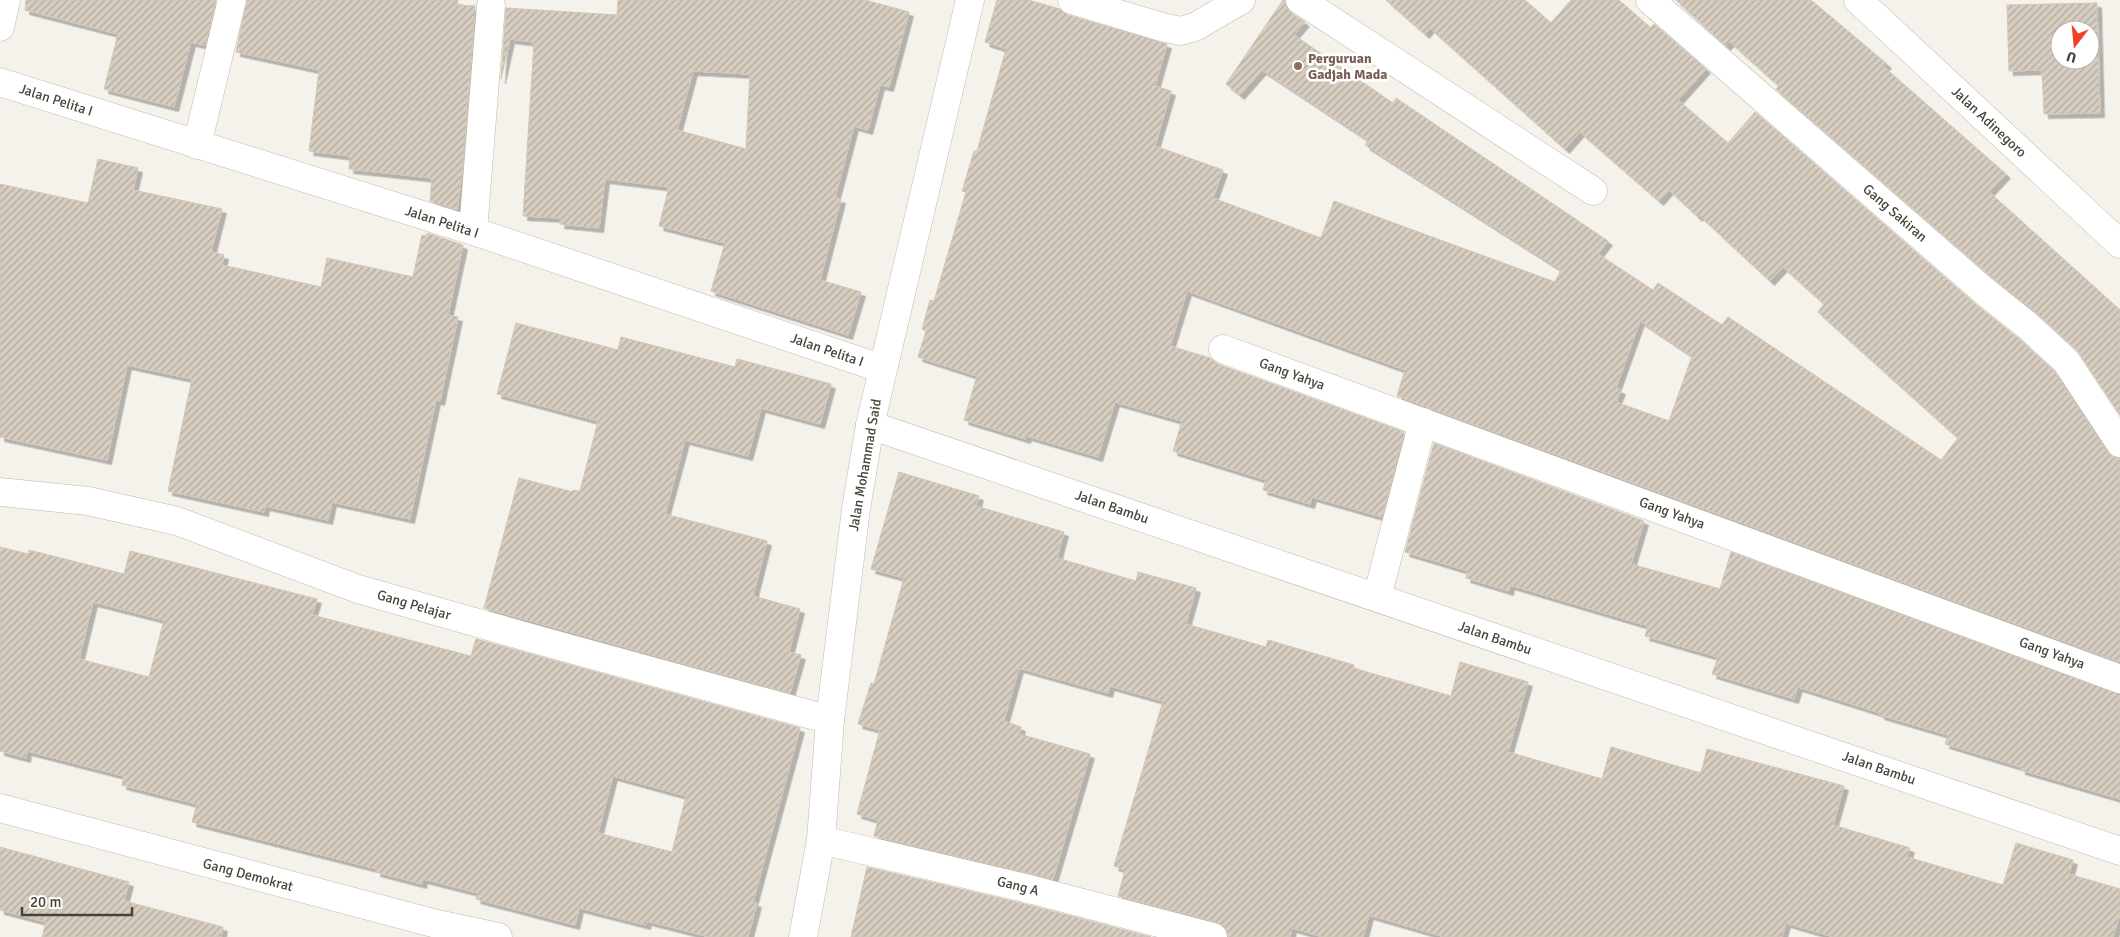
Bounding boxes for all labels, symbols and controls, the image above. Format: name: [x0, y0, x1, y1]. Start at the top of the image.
north arrow: [2050, 20, 2100, 70]
text: U: [2065, 48, 2078, 66]
place label: Perguruan Gadjah Mada: [1308, 50, 1387, 83]
marker: Perguruan Gadjah Mada: [1292, 60, 1304, 72]
street label: Jalan Pelita I: [17, 80, 95, 120]
street label: Jalan Adinegoro: [1948, 83, 2030, 161]
street label: Gang Sakiran: [1859, 180, 1931, 246]
street label: Jalan Pelita I: [403, 202, 481, 242]
street label: Jalan Pelita I: [788, 330, 866, 370]
street label: Gang Yahya: [1257, 354, 1327, 394]
street label: Jalan Mohammad Said: [845, 397, 885, 533]
street label: Jalan Bambu: [1073, 486, 1151, 528]
street label: Gang Yahya: [1637, 493, 1707, 533]
street label: Gang Pelajar: [375, 586, 454, 624]
street label: Jalan Bambu: [1456, 617, 1534, 659]
street label: Gang Yahya: [2017, 633, 2087, 673]
street label: Jalan Bambu: [1840, 747, 1918, 789]
street label: Gang Demokrat: [201, 855, 295, 895]
street label: Gang A: [995, 873, 1041, 900]
scale bar: [22, 884, 132, 916]
text: 20 m: [30, 893, 61, 911]

